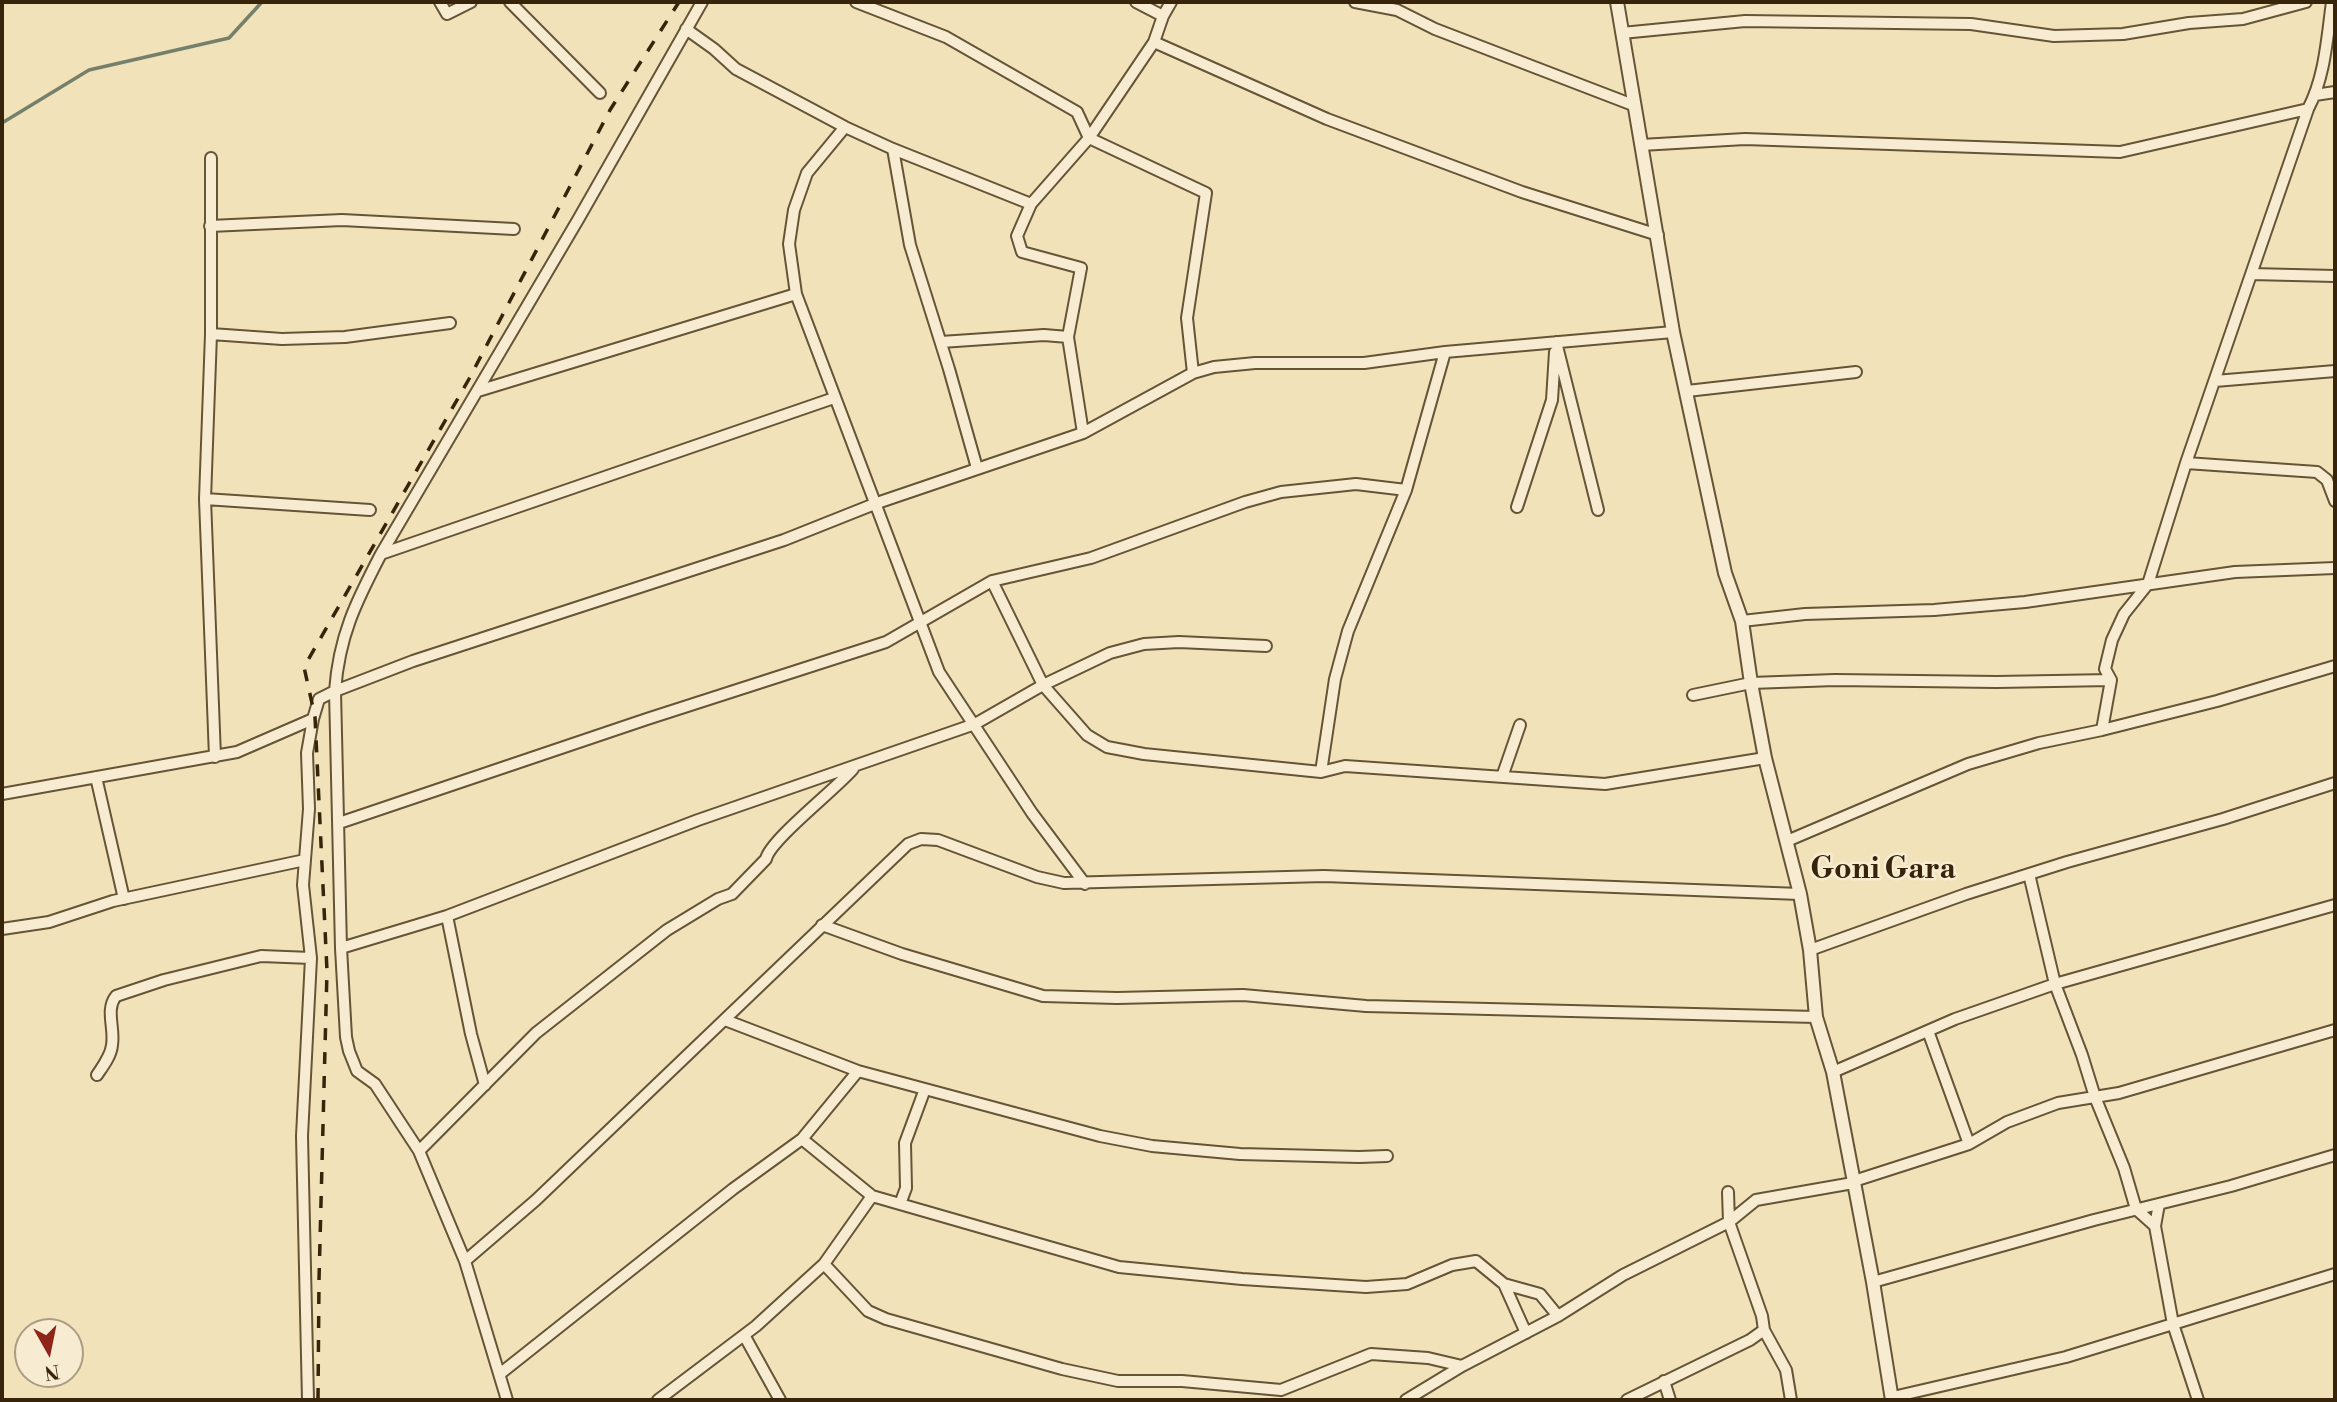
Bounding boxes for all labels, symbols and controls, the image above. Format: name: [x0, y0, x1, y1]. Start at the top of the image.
district label: Goni Gara: [1810, 853, 1956, 889]
north arrow: [14, 1318, 84, 1388]
text: N: [43, 1359, 61, 1385]

